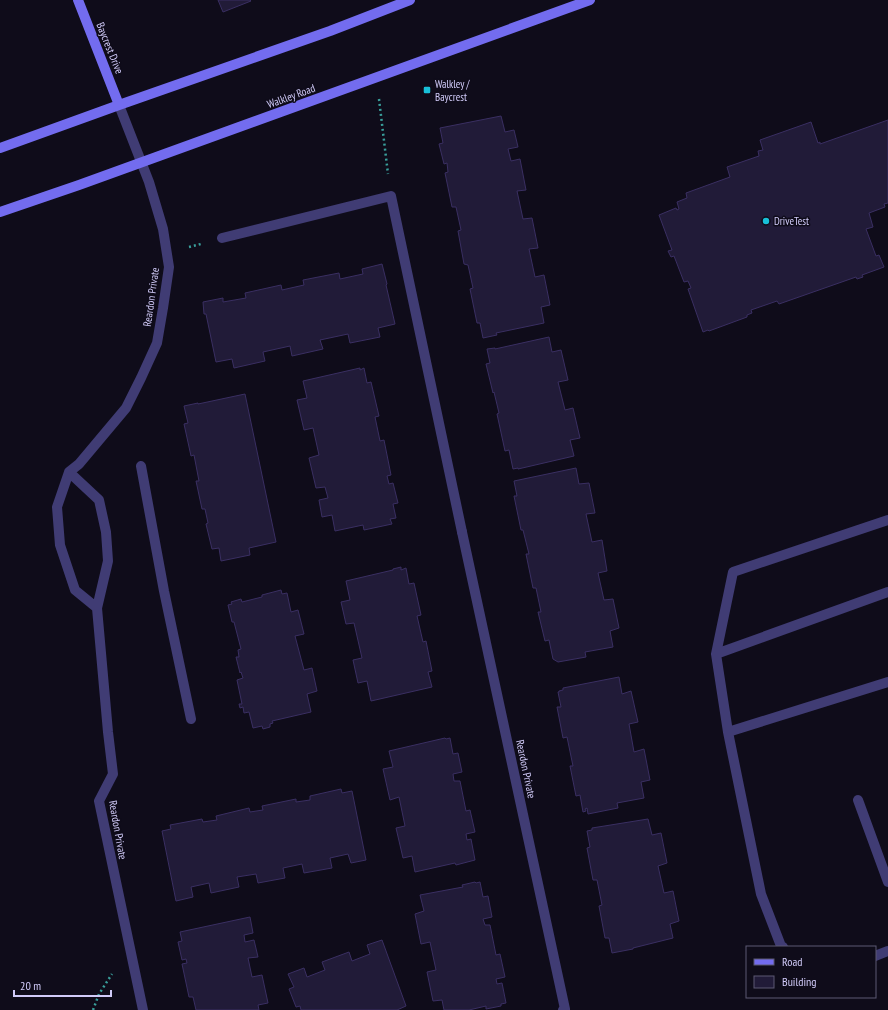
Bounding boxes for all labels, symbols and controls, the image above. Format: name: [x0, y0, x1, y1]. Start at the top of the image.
street label: Baycrest Drive: [93, 20, 127, 76]
place label: Walkley / Baycrest: [435, 77, 470, 104]
street label: Walkley Road: [265, 81, 317, 111]
marker: Walkley / Baycrest: [422, 85, 432, 95]
place label: DriveTest: [774, 214, 809, 228]
marker: DriveTest: [761, 216, 771, 226]
street label: Reardon Private: [140, 266, 162, 328]
street label: Reardon Private: [513, 738, 539, 800]
street label: Reardon Private: [106, 799, 130, 861]
legend: [746, 946, 876, 998]
text: Road: [782, 954, 802, 969]
scale bar: [14, 972, 111, 998]
text: Building: [782, 974, 817, 989]
text: 20 m: [20, 978, 41, 993]

